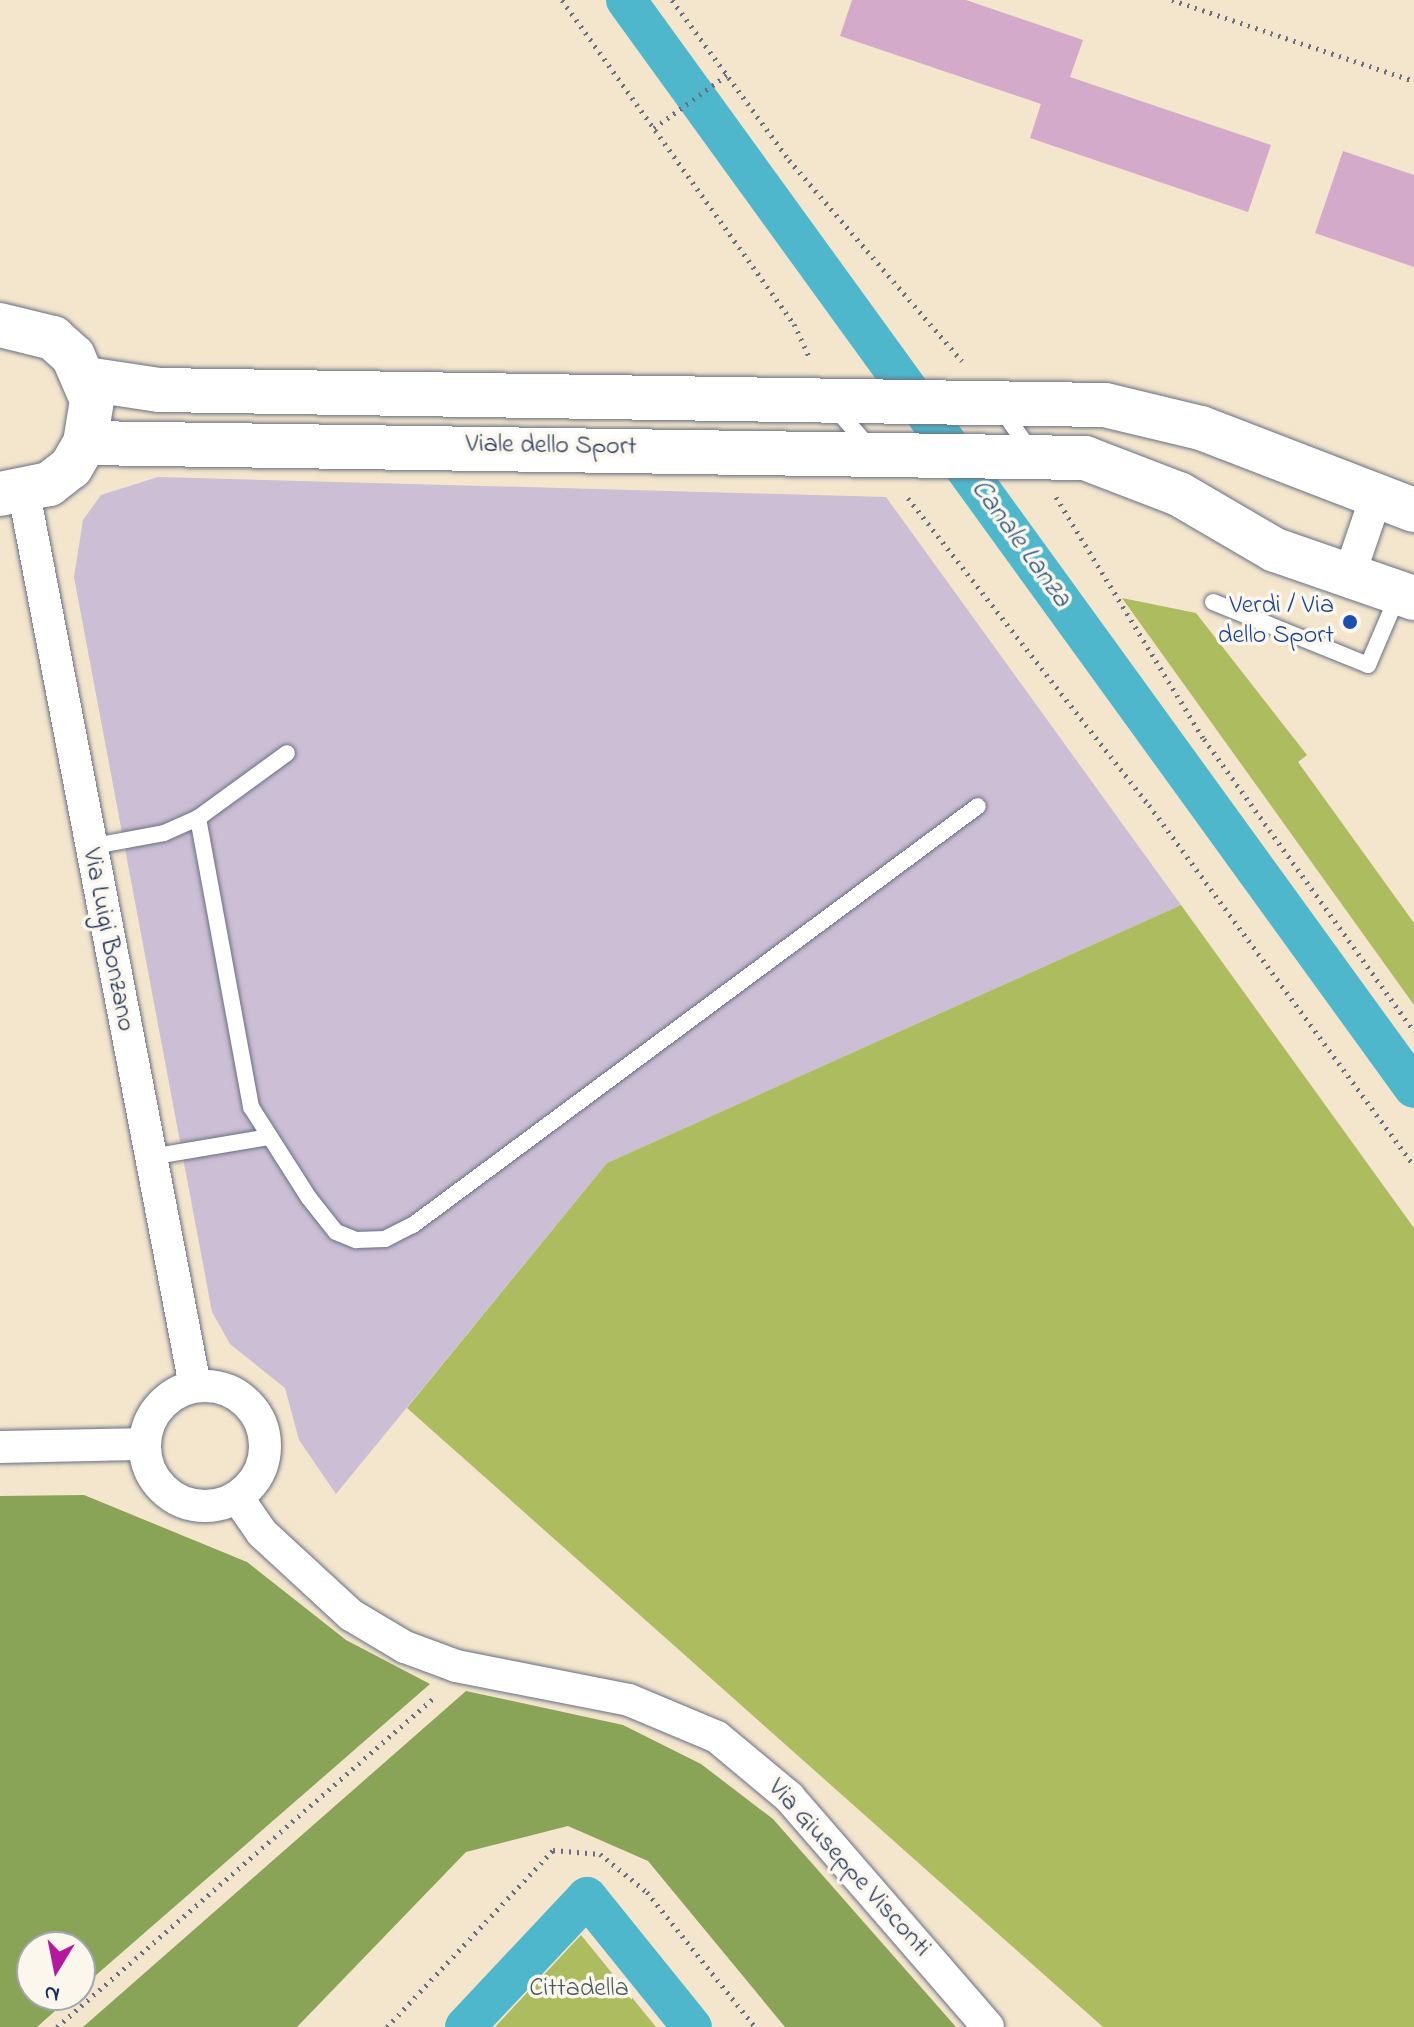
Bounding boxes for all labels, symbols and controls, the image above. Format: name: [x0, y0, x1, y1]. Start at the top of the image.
street label: Viale dello Sport: [465, 430, 637, 464]
water label: Canale Lanza: [962, 474, 1078, 614]
place label: Verdi / Via dello Sport: [1218, 591, 1334, 652]
marker: Verdi / Via dello Sport: [1341, 613, 1359, 631]
street label: Via Luigi Bonzano: [74, 846, 140, 1034]
street label: Via Giuseppe Visconti: [760, 1774, 936, 1964]
north arrow: [16, 1931, 96, 2011]
park label: Cittadella: [529, 1974, 629, 2006]
text: N: [42, 1976, 62, 2010]

